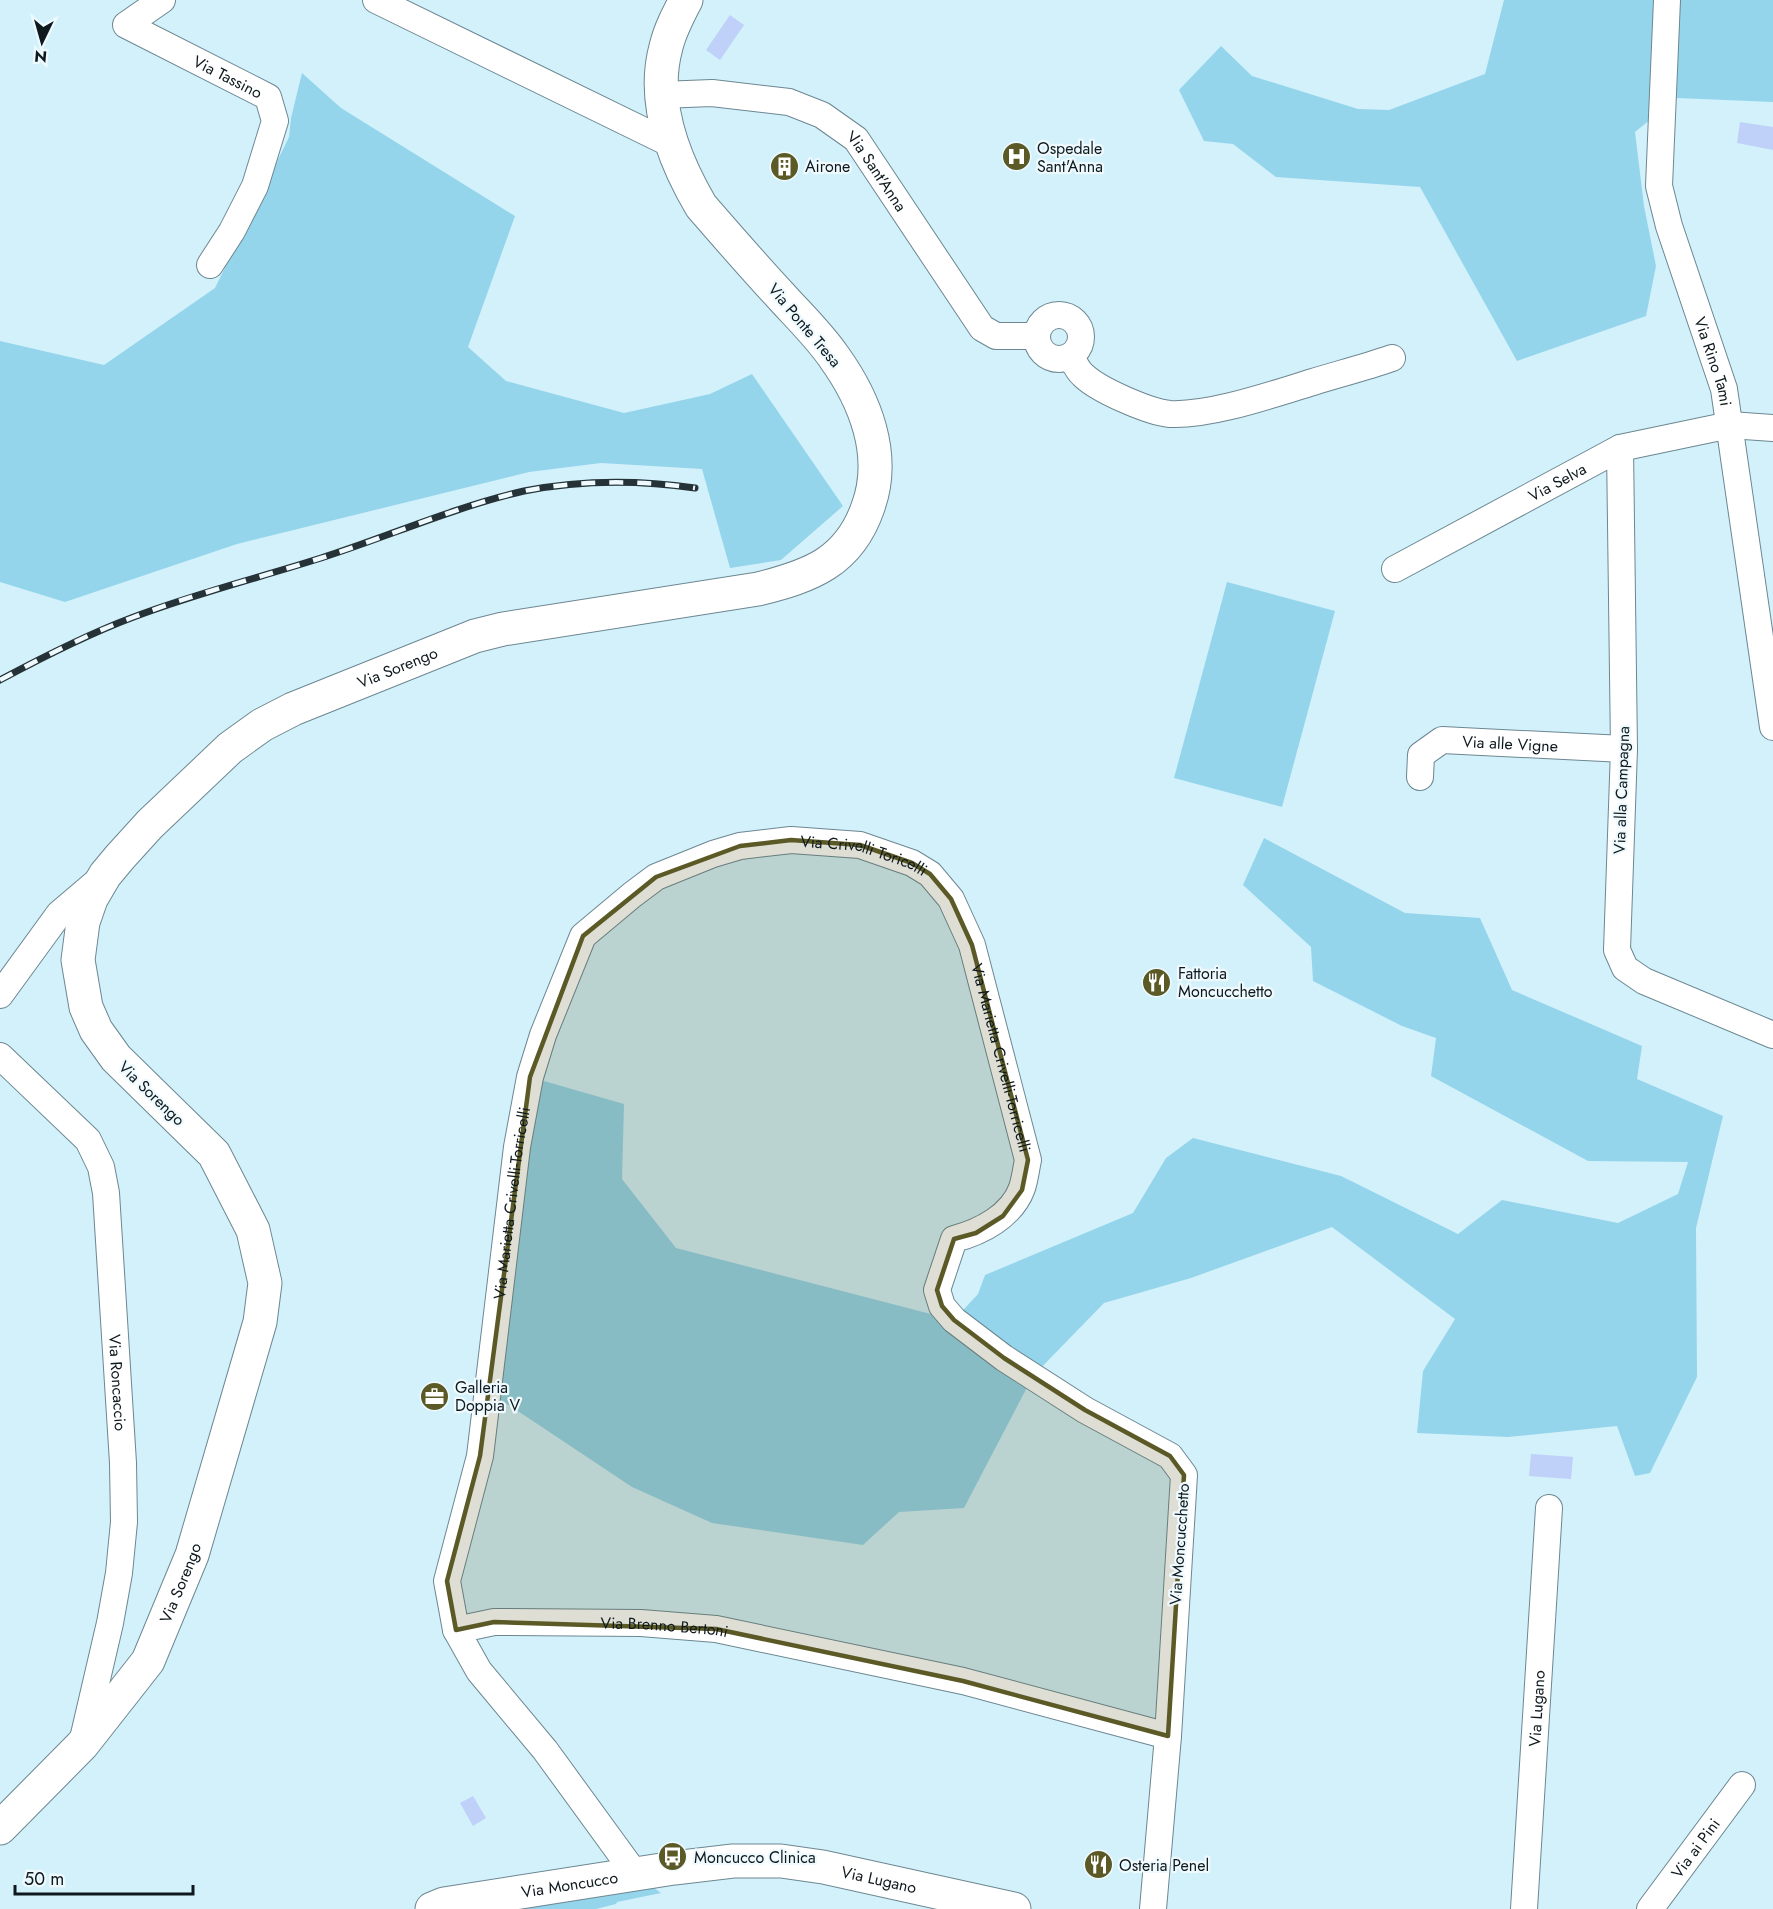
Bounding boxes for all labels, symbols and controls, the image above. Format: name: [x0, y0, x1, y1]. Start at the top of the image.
north arrow: [12, 12, 72, 72]
text: N: [33, 44, 48, 68]
street label: Via Tassino: [189, 50, 266, 104]
street label: Via Sant'Anna: [842, 125, 912, 216]
place label: Ospedale Sant'Anna: [1037, 137, 1103, 178]
hospital icon: Ospedale Sant'Anna: [1000, 141, 1032, 173]
building icon: Airone: [768, 150, 800, 182]
place label: Airone: [805, 155, 850, 178]
street label: Via Ponte Tresa: [763, 278, 847, 372]
street label: Via Rino Tami: [1688, 314, 1737, 407]
street label: Via Selva: [1524, 457, 1590, 507]
street label: Via Sorengo: [354, 641, 441, 694]
street label: Via alla Campagna: [1608, 726, 1635, 854]
street label: Via alle Vigne: [1462, 730, 1559, 758]
street label: Via Crivelli Toricelli: [799, 830, 932, 882]
street label: Via Marietta Crivelli-Torricelli: [965, 961, 1036, 1154]
place label: Fattoria Moncucchetto: [1178, 962, 1273, 1003]
restaurant icon: Fattoria Moncucchetto: [1141, 966, 1173, 998]
street label: Via Sorengo: [113, 1056, 190, 1131]
street label: Via Marietta Crivelli-Torricelli: [488, 1105, 536, 1301]
street label: Via Roncaccio: [103, 1333, 132, 1432]
place label: Galleria Doppia V: [455, 1376, 521, 1417]
office icon: Galleria Doppia V: [418, 1380, 450, 1412]
street label: Via Moncucchetto: [1164, 1482, 1195, 1606]
street label: Via Sorengo: [154, 1540, 207, 1627]
street label: Via Brenno Bertoni: [601, 1612, 730, 1643]
street label: Via Lugano: [1523, 1669, 1551, 1747]
street label: Via ai Pini: [1666, 1814, 1726, 1883]
bus stop icon: Moncucco Clinica: [657, 1841, 689, 1873]
place label: Moncucco Clinica: [694, 1846, 816, 1869]
restaurant icon: Osteria Penel: [1082, 1849, 1114, 1881]
place label: Osteria Penel: [1119, 1854, 1209, 1877]
scale bar: [15, 1858, 194, 1896]
street label: Via Lugano: [839, 1860, 919, 1899]
text: 50 m: [24, 1866, 64, 1892]
street label: Via Moncucco: [520, 1866, 620, 1904]

